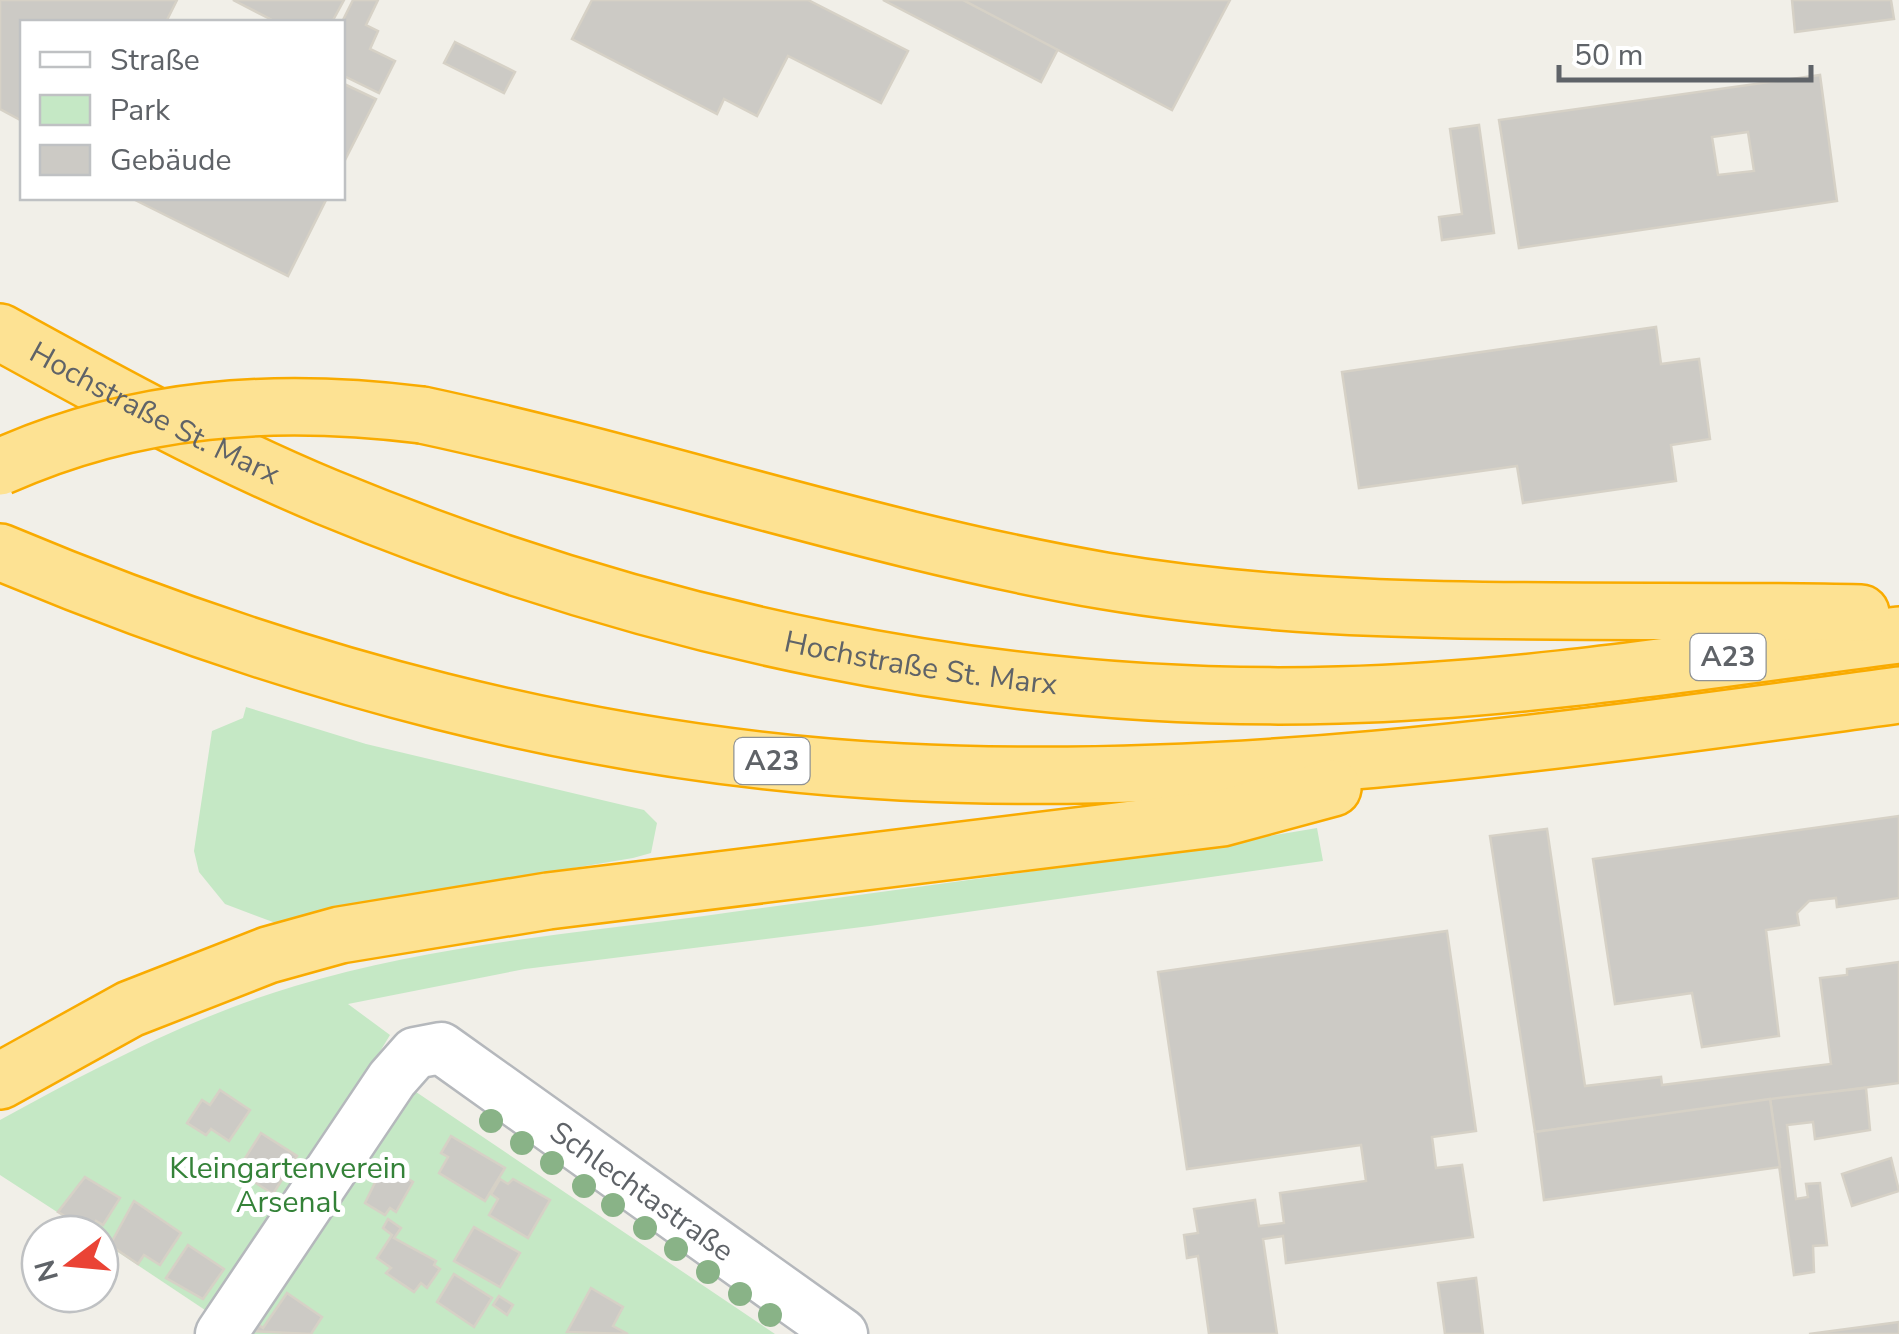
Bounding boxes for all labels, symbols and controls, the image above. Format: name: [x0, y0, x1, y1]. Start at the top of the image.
legend: [20, 20, 345, 200]
scale bar: [1559, 20, 1812, 82]
text: 50 m: [1574, 35, 1643, 76]
text: Straße: [110, 40, 200, 81]
text: Park: [110, 90, 171, 131]
text: Gebäude: [110, 140, 231, 181]
street label: Hochstraße St. Marx: [23, 332, 287, 494]
street label: Hochstraße St. Marx: [781, 621, 1060, 705]
road number: A23: [1690, 634, 1766, 680]
road number: A23: [734, 738, 810, 784]
street label: Schlechtastraße: [542, 1112, 742, 1271]
park label: Kleingartenverein Arsenal: [169, 1148, 407, 1223]
north arrow: [20, 1214, 120, 1314]
text: N: [26, 1255, 68, 1286]

